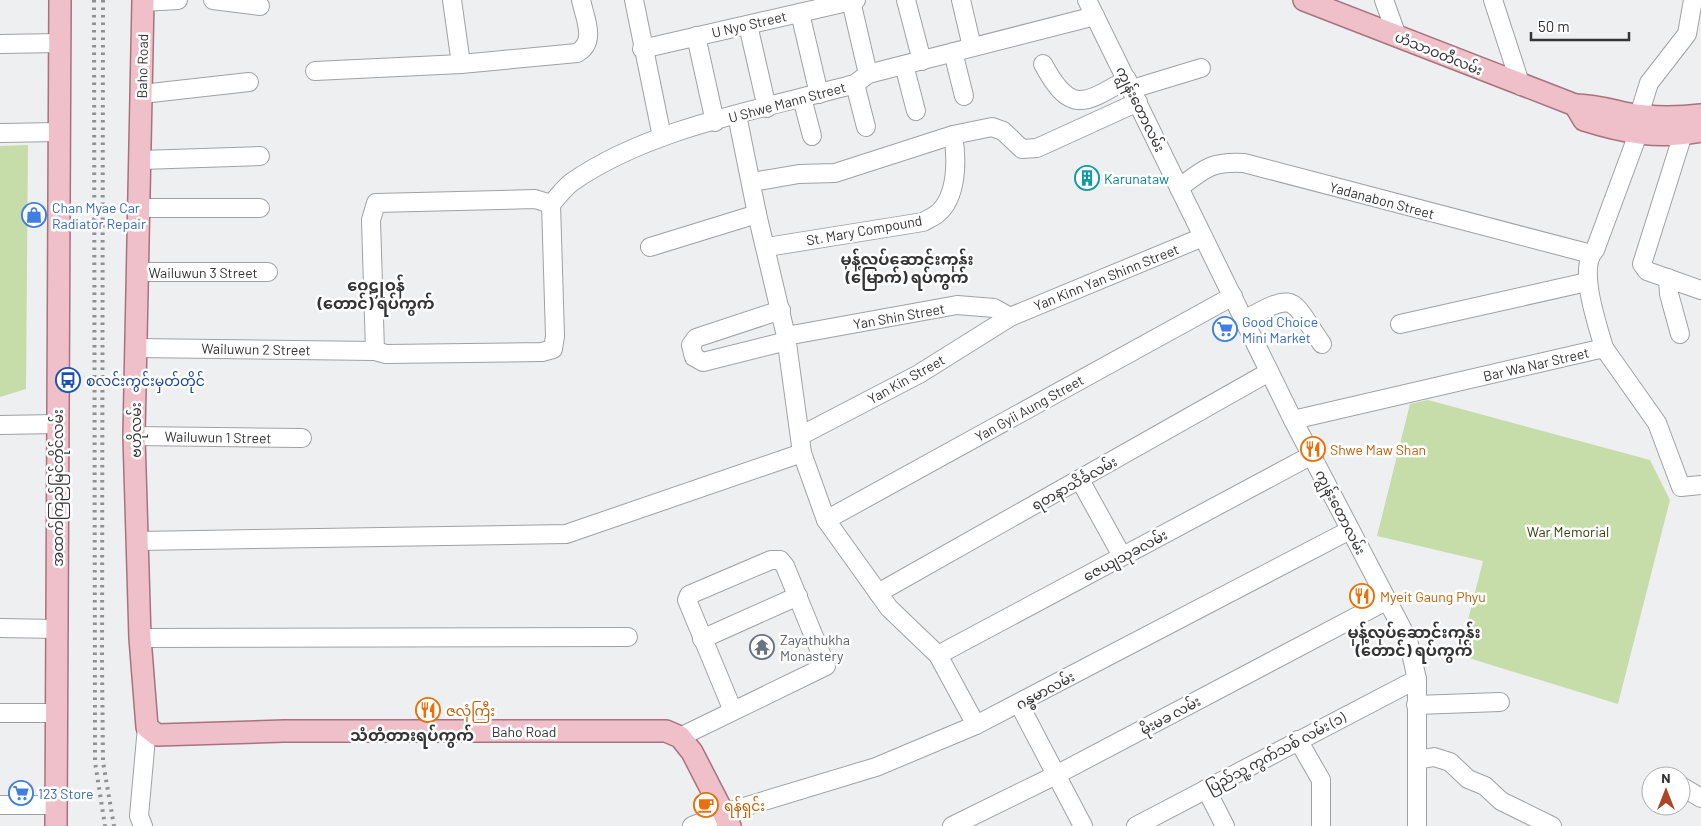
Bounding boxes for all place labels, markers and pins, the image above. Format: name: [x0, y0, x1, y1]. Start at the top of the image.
building icon: Karunataw: [1074, 165, 1100, 191]
place label: Karunataw: [1104, 170, 1169, 187]
place label: Chan Myae Car Radiator Repair: [52, 199, 146, 232]
shop icon: Chan Myae Car Radiator Repair: [21, 202, 47, 228]
place label: Good Choice Mini Market: [1242, 313, 1318, 346]
supermarket icon: Good Choice Mini Market: [1212, 316, 1238, 342]
bus stop icon: စလင်းကွင်းမှတ်တိုင်: [55, 367, 81, 393]
place label: စလင်းကွင်းမှတ်တိုင်: [86, 371, 205, 393]
restaurant icon: Shwe Maw Shan: [1300, 436, 1326, 462]
place label: Shwe Maw Shan: [1330, 441, 1426, 458]
restaurant icon: Myeit Gaung Phyu: [1349, 583, 1375, 609]
place label: Myeit Gaung Phyu: [1380, 588, 1486, 605]
place label: Zayathukha Monastery: [780, 631, 850, 664]
temple icon: Zayathukha Monastery: [749, 634, 775, 660]
restaurant icon: ဇလုံကြီး: [415, 697, 441, 723]
place label: ဇလုံကြီး: [446, 701, 495, 723]
supermarket icon: 123 Store: [8, 780, 34, 806]
place label: 123 Store: [38, 785, 94, 802]
cafe icon: ရန်ရှင်း: [693, 792, 719, 818]
place label: ရန်ရှင်း: [724, 796, 765, 818]

